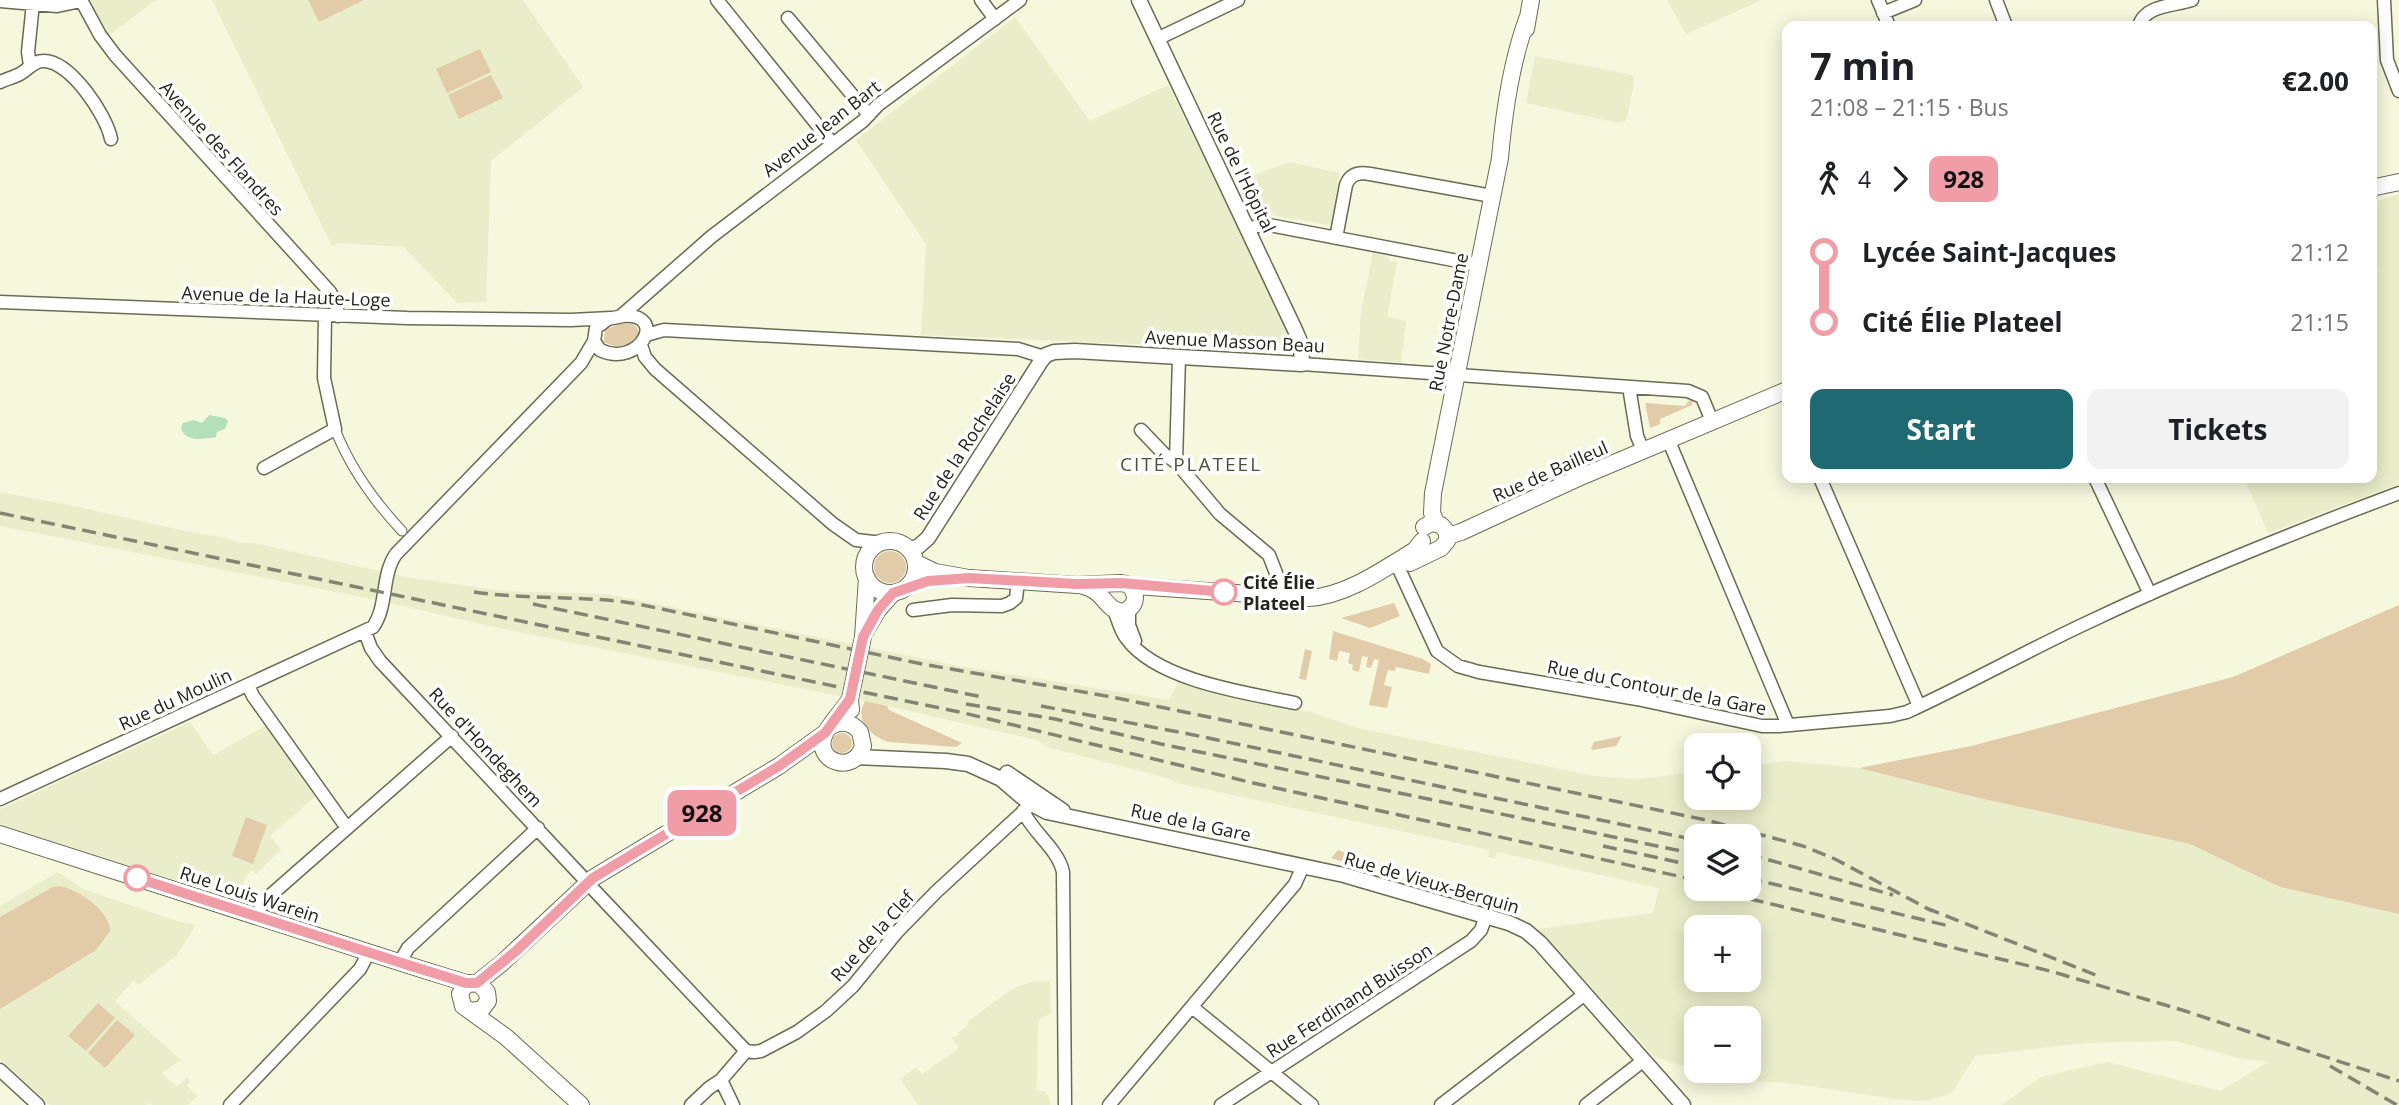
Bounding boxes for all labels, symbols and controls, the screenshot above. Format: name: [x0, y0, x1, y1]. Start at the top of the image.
text: 7 min: [1810, 39, 1915, 91]
text: €2.00: [2282, 63, 2349, 99]
street label: Avenue Jean Bart: [757, 74, 885, 182]
street label: Avenue des Flandres: [155, 75, 289, 221]
text: 21:08 – 21:15 · Bus: [1810, 91, 2009, 123]
street label: Rue de l'Hôpital: [1202, 107, 1282, 237]
icon: walk: [1810, 160, 1848, 198]
icon: forward: [1881, 160, 1919, 198]
text: 928: [1943, 162, 1984, 195]
text: 4: [1858, 163, 1871, 195]
text: Lycée Saint-Jacques: [1862, 234, 2117, 270]
text: 21:12: [2290, 236, 2349, 268]
street label: Rue Notre-Dame: [1423, 251, 1473, 393]
street label: Avenue de la Haute-Loge: [181, 280, 391, 312]
text: Cité Élie Plateel: [1862, 304, 2062, 340]
text: 21:15: [2290, 306, 2349, 338]
street label: Avenue Masson Beau: [1144, 324, 1326, 358]
street label: Rue de la Rochelaise: [907, 368, 1021, 524]
button: Start: [1810, 389, 2073, 469]
button: Tickets: [2087, 389, 2349, 469]
street label: Rue de Bailleul: [1489, 435, 1611, 507]
district label: CITÉ PLATEEL: [1120, 451, 1262, 477]
place label: Cité Élie Plateel: [1243, 570, 1315, 615]
marker: Cité Élie Plateel: [1211, 579, 1237, 605]
street label: Rue du Contour de la Gare: [1545, 654, 1769, 720]
street label: Rue du Moulin: [115, 662, 235, 736]
street label: Rue d'Hondeghem: [424, 682, 548, 812]
map controls: [1684, 733, 1761, 1083]
button: locate: [1684, 733, 1761, 810]
line badge: 928: [662, 790, 742, 836]
text: 928: [681, 796, 723, 829]
street label: Rue de la Gare: [1129, 798, 1253, 846]
button: layers: [1684, 824, 1761, 901]
street label: Rue de Vieux-Berquin: [1342, 846, 1522, 918]
street label: Rue Louis Warein: [177, 860, 323, 928]
unlabelled marker: [124, 865, 150, 891]
street label: Rue de la Clef: [825, 885, 920, 986]
button: +: [1684, 915, 1761, 992]
street label: Rue Ferdinand Buisson: [1261, 937, 1437, 1063]
button: −: [1684, 1006, 1761, 1083]

